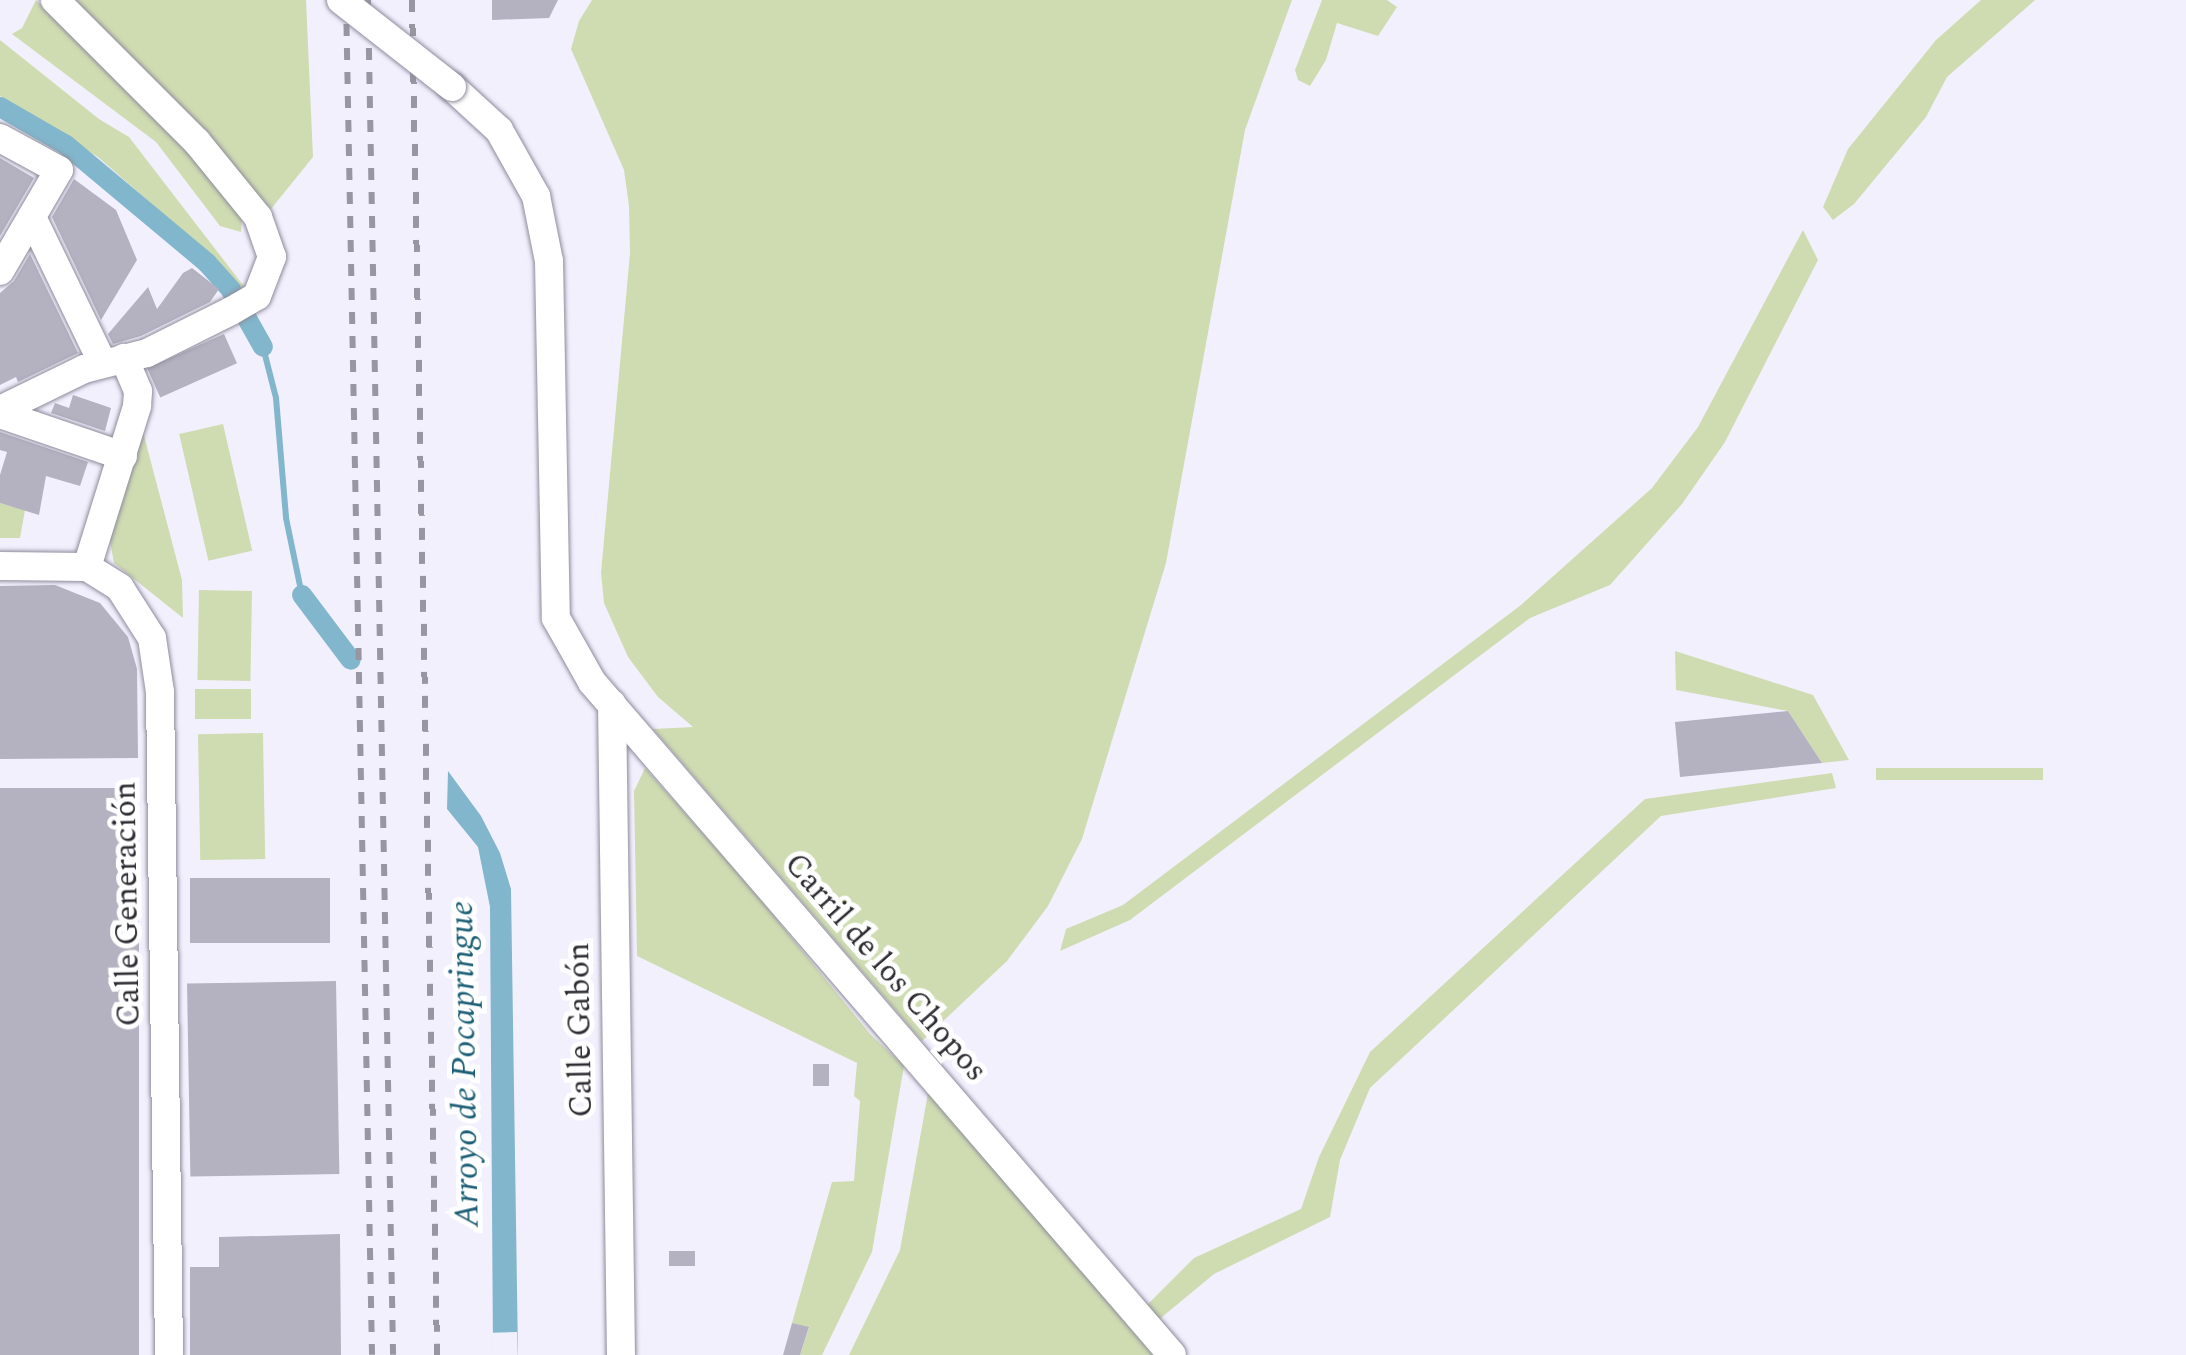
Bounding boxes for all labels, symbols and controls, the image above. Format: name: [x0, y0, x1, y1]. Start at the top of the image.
street label: Calle Generación: [107, 781, 149, 1027]
street label: Carril de los Chopos: [775, 846, 995, 1090]
water label: Arroyo de Pocapringue: [441, 900, 489, 1228]
street label: Calle Gabón: [560, 942, 602, 1118]

